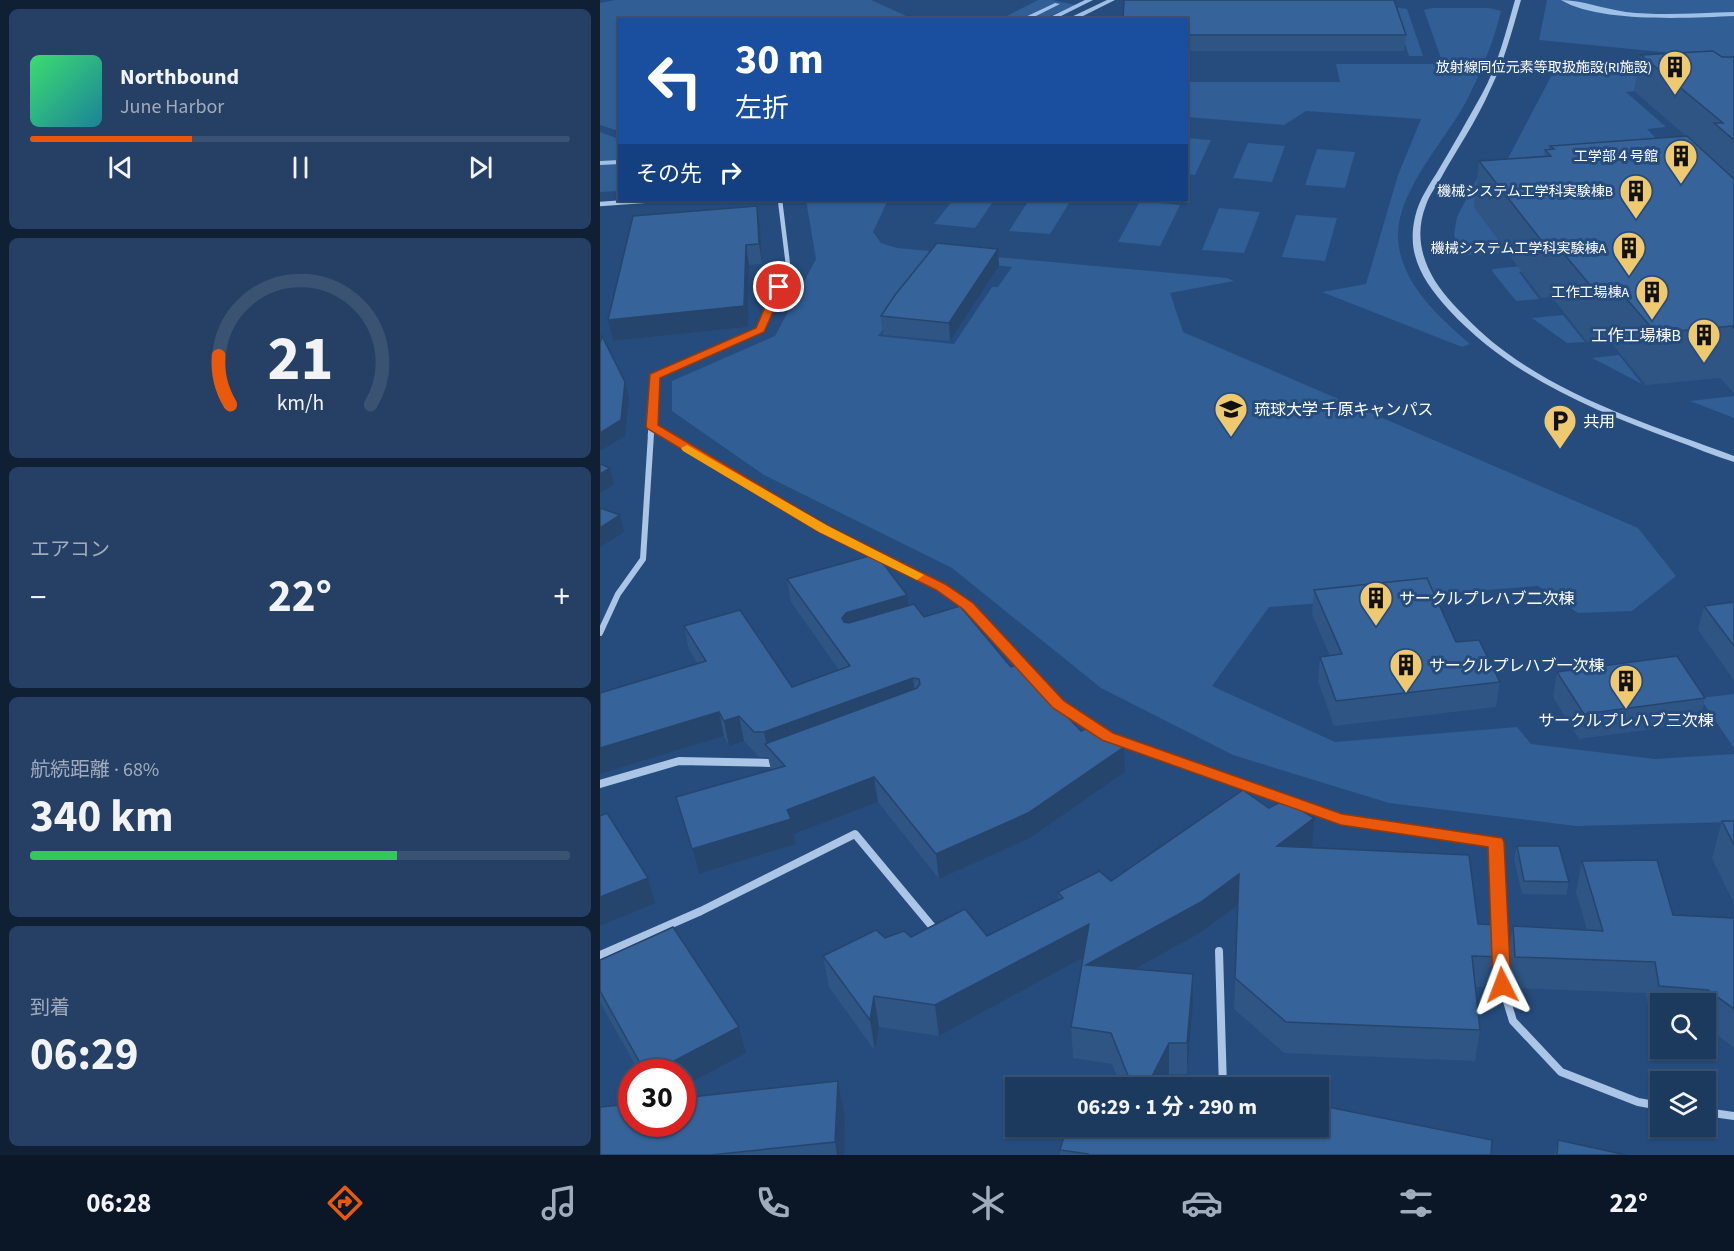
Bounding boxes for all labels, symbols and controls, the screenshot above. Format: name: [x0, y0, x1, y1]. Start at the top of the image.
text: 30 m: [735, 30, 824, 90]
icon: left: [636, 42, 714, 120]
building icon: 放射線同位元素等取扱施設(RI施設): [1657, 49, 1693, 96]
place label: 放射線同位元素等取扱施設(RI施設): [1436, 58, 1652, 78]
text: Northbound: [120, 61, 239, 93]
text: 左折: [735, 89, 789, 128]
text: June Harbor: [120, 93, 224, 121]
building icon: 工学部４号館: [1663, 138, 1699, 185]
place label: 工学部４号館: [1574, 147, 1658, 167]
icon: previous: [104, 151, 137, 184]
icon: pause: [284, 151, 317, 184]
icon: next: [464, 151, 497, 184]
icon: right: [714, 156, 747, 189]
text: その先: [636, 158, 702, 190]
building icon: 機械システム工学科実験棟B: [1618, 173, 1654, 220]
place label: 機械システム工学科実験棟B: [1437, 182, 1613, 202]
building icon: 機械システム工学科実験棟A: [1611, 230, 1647, 277]
place label: 機械システム工学科実験棟A: [1431, 239, 1606, 259]
pin: [753, 261, 804, 312]
icon: arrive: [762, 270, 795, 303]
building icon: 工作工場棟A: [1634, 274, 1670, 321]
place label: 工作工場棟A: [1551, 283, 1629, 303]
text: 21: [267, 315, 333, 404]
building icon: 工作工場棟B: [1686, 317, 1722, 364]
place label: 工作工場棟B: [1592, 325, 1681, 347]
text: km/h: [276, 389, 324, 420]
school or university icon: 琉球大学 千原キャンパス: [1213, 391, 1249, 438]
place label: 琉球大学 千原キャンパス: [1254, 399, 1433, 421]
parking icon: 共用: [1542, 403, 1578, 450]
place label: 共用: [1583, 411, 1615, 433]
text: エアコン: [30, 536, 110, 564]
text: 22°: [268, 565, 332, 629]
text: −: [30, 574, 46, 621]
text: +: [554, 574, 570, 621]
building icon: サークルプレハブ二次棟: [1358, 580, 1394, 627]
place label: サークルプレハブ二次棟: [1399, 588, 1575, 610]
building icon: サークルプレハブ一次棟: [1388, 647, 1424, 694]
place label: サークルプレハブ一次棟: [1429, 655, 1605, 677]
building icon: サークルプレハブ三次棟: [1608, 663, 1644, 710]
place label: サークルプレハブ三次棟: [1538, 710, 1714, 732]
text: 航続距離 · 68%: [30, 756, 159, 784]
text: 340 km: [30, 785, 174, 849]
position arrow: [1470, 953, 1534, 1017]
map controls: [1650, 993, 1716, 1137]
button: search: [1650, 993, 1716, 1059]
text: 到着: [30, 994, 70, 1022]
text: 06:29: [30, 1023, 139, 1087]
speed limit sign: 30: [618, 1059, 696, 1137]
button: layers: [1650, 1071, 1716, 1137]
text: 06:29 · 1 分 · 290 m: [1077, 1091, 1257, 1123]
icon: directions: [324, 1182, 366, 1224]
icon: music: [538, 1182, 580, 1224]
icon: phone: [752, 1182, 794, 1224]
icon: climate: [967, 1182, 1009, 1224]
icon: car: [1181, 1182, 1223, 1224]
icon: filters: [1395, 1182, 1437, 1224]
text: 06:28: [86, 1184, 151, 1223]
text: 22°: [1609, 1184, 1648, 1223]

